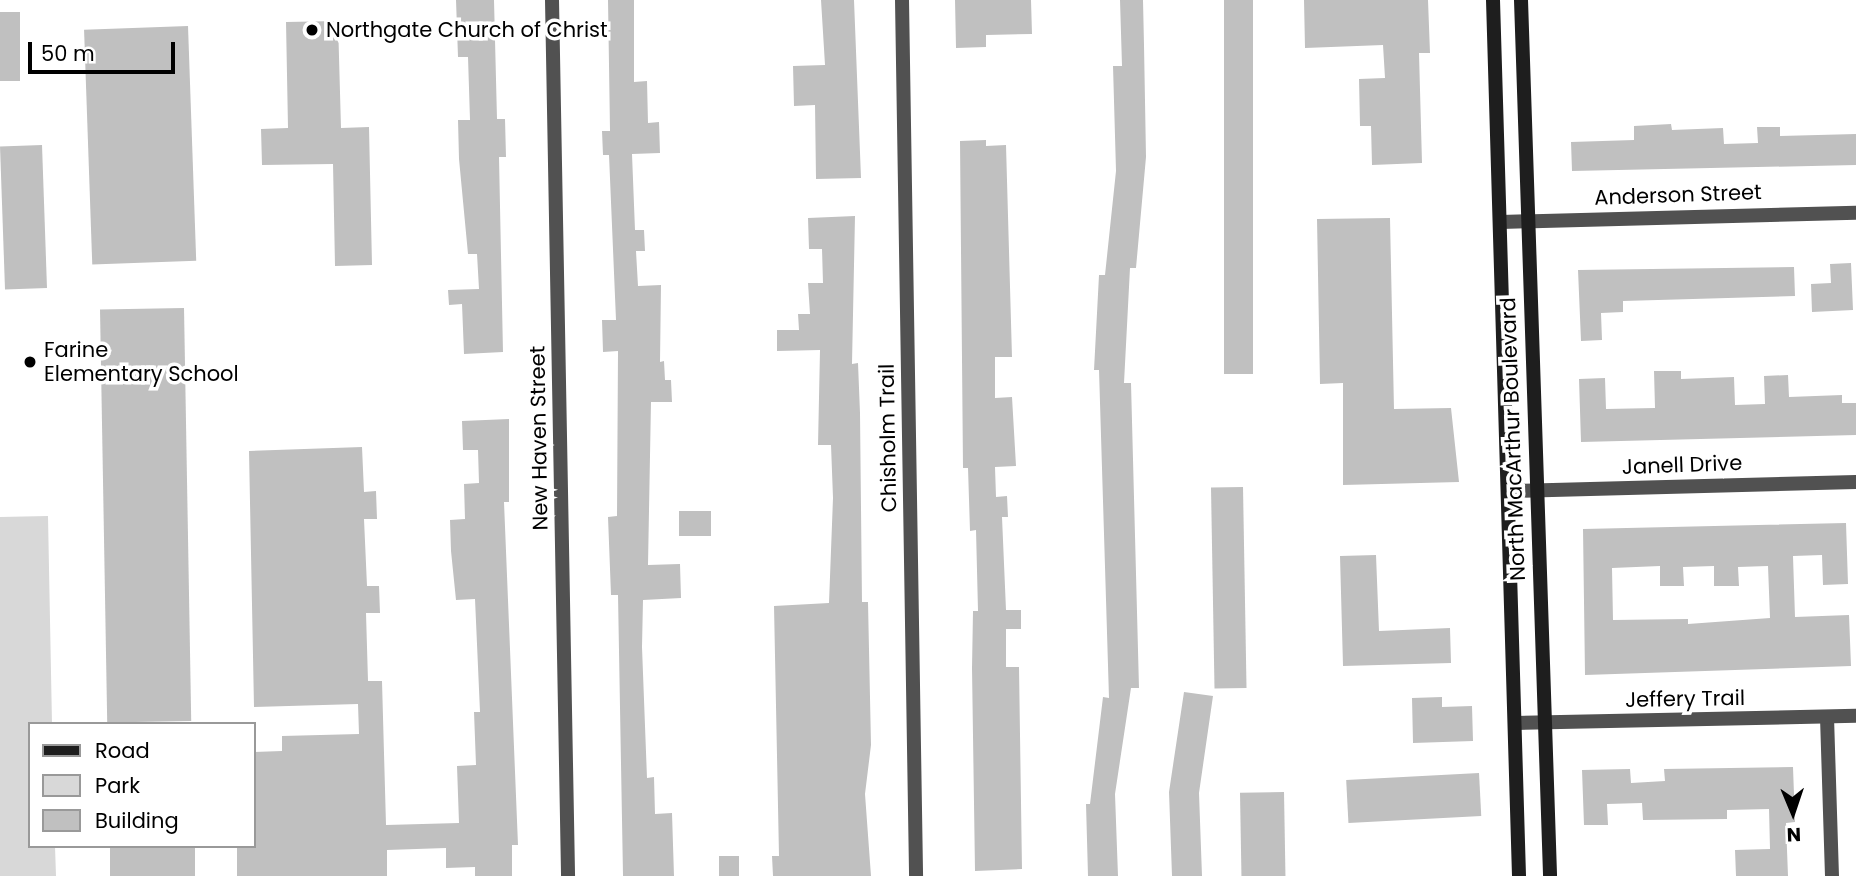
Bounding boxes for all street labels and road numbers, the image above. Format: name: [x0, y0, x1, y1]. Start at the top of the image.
street label: Anderson Street: [1594, 179, 1762, 211]
street label: North MacArthur Boulevard: [1495, 297, 1531, 581]
street label: New Haven Street: [525, 345, 553, 531]
street label: Chisholm Trail: [874, 363, 902, 513]
street label: Janell Drive: [1621, 450, 1743, 480]
street label: Jeffery Trail: [1625, 685, 1745, 713]

